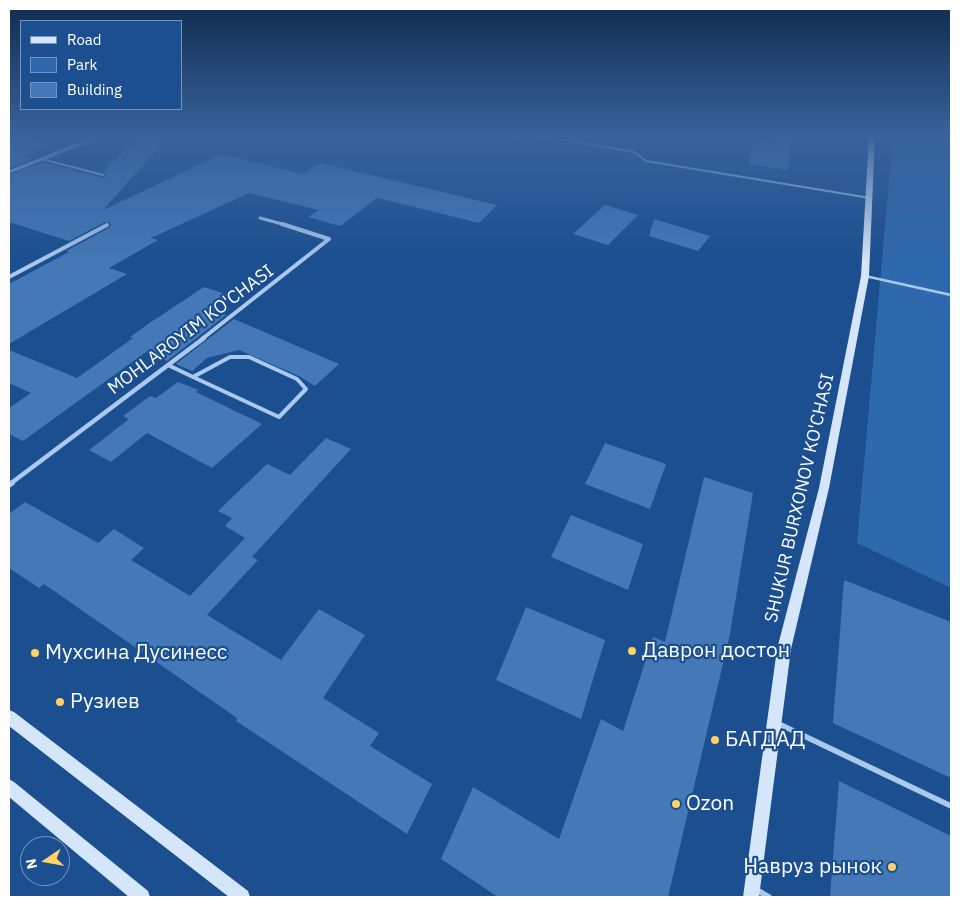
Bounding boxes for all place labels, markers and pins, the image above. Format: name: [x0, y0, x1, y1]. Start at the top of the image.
place label: Даврон достон: [642, 638, 790, 664]
place label: Мухсина Дусинесс: [45, 640, 227, 666]
marker: Даврон достон: [626, 645, 638, 657]
marker: Мухсина Дусинесс: [29, 647, 41, 659]
place label: Рузиев: [70, 689, 140, 715]
marker: Рузиев: [54, 696, 66, 708]
place label: БАГДАД: [725, 727, 805, 753]
marker: БАГДАД: [709, 734, 721, 746]
place label: Ozon: [686, 791, 734, 817]
marker: Ozon: [670, 798, 682, 810]
place label: Навруз рынок: [743, 854, 882, 880]
marker: Навруз рынок: [886, 861, 898, 873]

